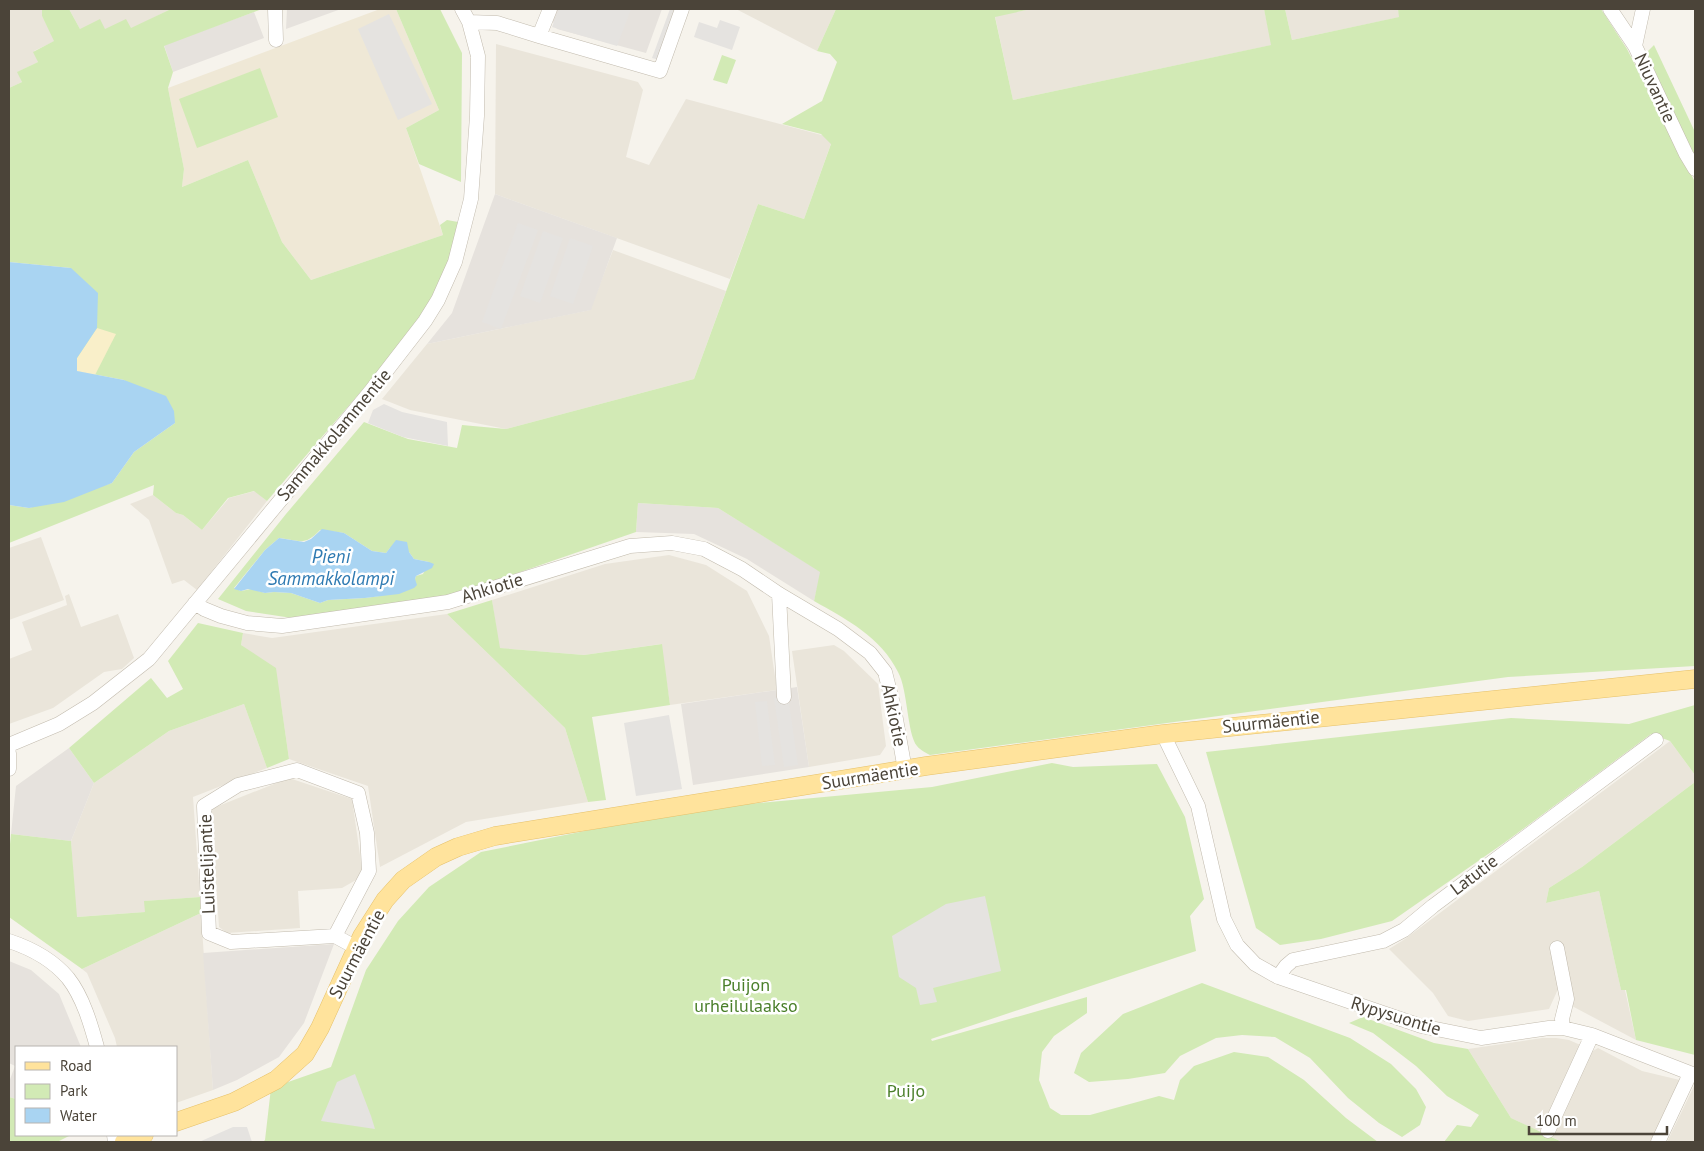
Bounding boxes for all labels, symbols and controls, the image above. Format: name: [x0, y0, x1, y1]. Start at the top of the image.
street label: Niuvantie: [1629, 49, 1682, 126]
street label: Sammakkolammentie: [272, 364, 396, 506]
water label: Pieni Sammakkolampi: [268, 544, 395, 590]
street label: Ahkiotie: [458, 567, 526, 608]
street label: Ahkiotie: [877, 681, 912, 748]
street label: Suurmäentie: [1221, 705, 1321, 738]
street label: Suurmäentie: [820, 757, 920, 795]
street label: Luistelijantie: [193, 814, 220, 914]
street label: Latutie: [1445, 849, 1502, 900]
street label: Suurmäentie: [323, 905, 390, 1002]
park label: Puijon urheilulaakso: [694, 973, 798, 1017]
street label: Rypysuontie: [1348, 991, 1444, 1040]
legend: [15, 1046, 178, 1136]
text: Road: [60, 1056, 92, 1075]
park label: Puijo: [887, 1079, 925, 1102]
text: Park: [60, 1081, 88, 1100]
scale bar: [1529, 1104, 1666, 1136]
text: Water: [60, 1106, 97, 1125]
text: 100 m: [1536, 1111, 1577, 1130]

